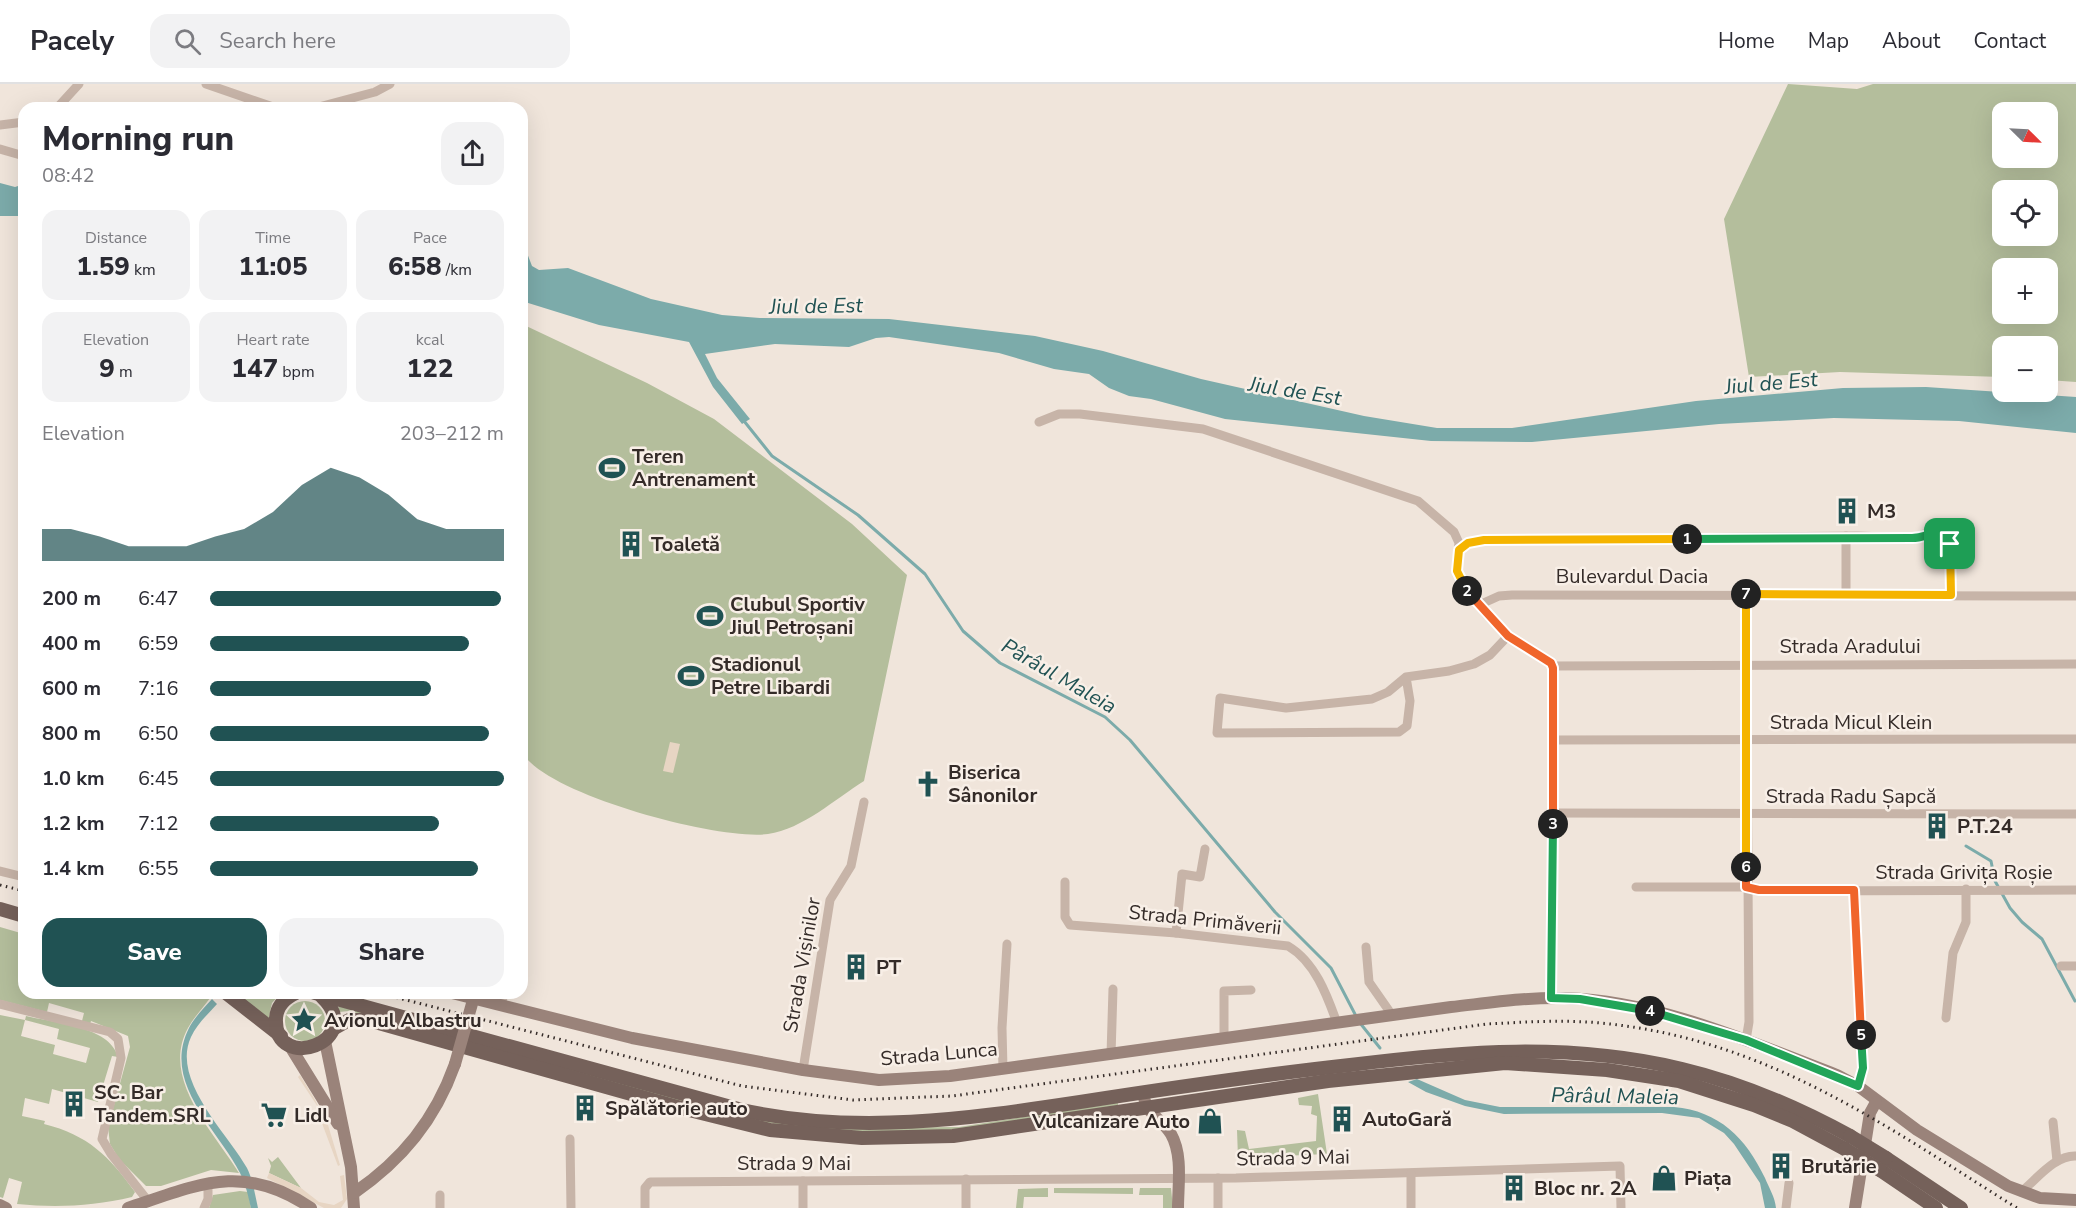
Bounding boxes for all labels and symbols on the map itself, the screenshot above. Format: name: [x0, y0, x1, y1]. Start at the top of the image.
north arrow: [1992, 102, 2058, 168]
water label: Jiul de Est: [768, 291, 864, 321]
water label: Jiul de Est: [1722, 365, 1819, 401]
water label: Jiul de Est: [1246, 370, 1344, 412]
place label: Teren Antrenament: [632, 443, 755, 493]
sports icon: Teren Antrenament: [597, 453, 627, 483]
building icon: M3: [1832, 496, 1862, 526]
place label: M3: [1867, 498, 1896, 525]
pin: [1924, 518, 1975, 569]
pin: 1: [1672, 524, 1702, 554]
building icon: Toaletă: [616, 529, 646, 559]
place label: Toaletă: [651, 531, 720, 558]
street label: Bulevardul Dacia: [1556, 563, 1708, 590]
pin: 2: [1452, 576, 1482, 606]
pin: 7: [1731, 579, 1761, 609]
place label: Clubul Sportiv Jiul Petroșani: [729, 591, 865, 641]
sports icon: Clubul Sportiv Jiul Petroșani: [695, 601, 725, 631]
water label: Pârâul Maleia: [996, 632, 1122, 720]
street label: Strada Aradului: [1779, 633, 1921, 660]
place label: Stadionul Petre Libardi: [711, 651, 830, 701]
sports icon: Stadionul Petre Libardi: [676, 661, 706, 691]
street label: Strada Micul Klein: [1770, 709, 1932, 736]
place label: Biserica Sânonilor: [948, 759, 1037, 809]
church icon: Biserica Sânonilor: [913, 769, 943, 799]
street label: Strada Radu Șapcă: [1766, 783, 1936, 810]
pin: 3: [1538, 809, 1568, 839]
building icon: P.T.24: [1922, 811, 1952, 841]
place label: P.T.24: [1957, 813, 2013, 840]
pin: 6: [1731, 852, 1761, 882]
street label: Strada Grivița Roșie: [1875, 859, 2053, 886]
street label: Strada Vișinilor: [777, 895, 827, 1035]
street label: Strada Primăverii: [1127, 899, 1283, 941]
building icon: PT: [841, 952, 871, 982]
place label: PT: [876, 954, 902, 981]
pin: 4: [1635, 996, 1665, 1026]
place icon: Avionul Albastru: [289, 1005, 319, 1035]
place label: Avionul Albastru: [324, 1007, 482, 1034]
pin: 5: [1846, 1020, 1876, 1050]
street label: Strada Lunca: [879, 1035, 999, 1073]
place label: SC. Bar Tandem.SRL: [94, 1079, 211, 1129]
water label: Pârâul Maleia: [1551, 1081, 1679, 1111]
building icon: SC. Bar Tandem.SRL: [59, 1089, 89, 1119]
building icon: Spălătorie auto: [570, 1093, 600, 1123]
place label: Spălătorie auto: [605, 1095, 748, 1122]
supermarket icon: Lidl: [259, 1100, 289, 1130]
place label: Lidl: [294, 1102, 329, 1129]
building icon: AutoGară: [1327, 1104, 1357, 1134]
shop icon: Vulcanizare Auto: [1195, 1106, 1225, 1136]
place label: AutoGară: [1362, 1106, 1452, 1133]
place label: Vulcanizare Auto: [1031, 1108, 1190, 1135]
street label: Strada 9 Mai: [1236, 1144, 1350, 1172]
street label: Strada 9 Mai: [737, 1150, 851, 1177]
building icon: Brutărie: [1766, 1151, 1796, 1181]
place label: Brutărie: [1801, 1153, 1877, 1180]
shop icon: Piața: [1649, 1163, 1679, 1193]
place label: Piața: [1684, 1165, 1732, 1192]
building icon: Bloc nr. 2A: [1499, 1173, 1529, 1203]
place label: Bloc nr. 2A: [1534, 1175, 1637, 1202]

